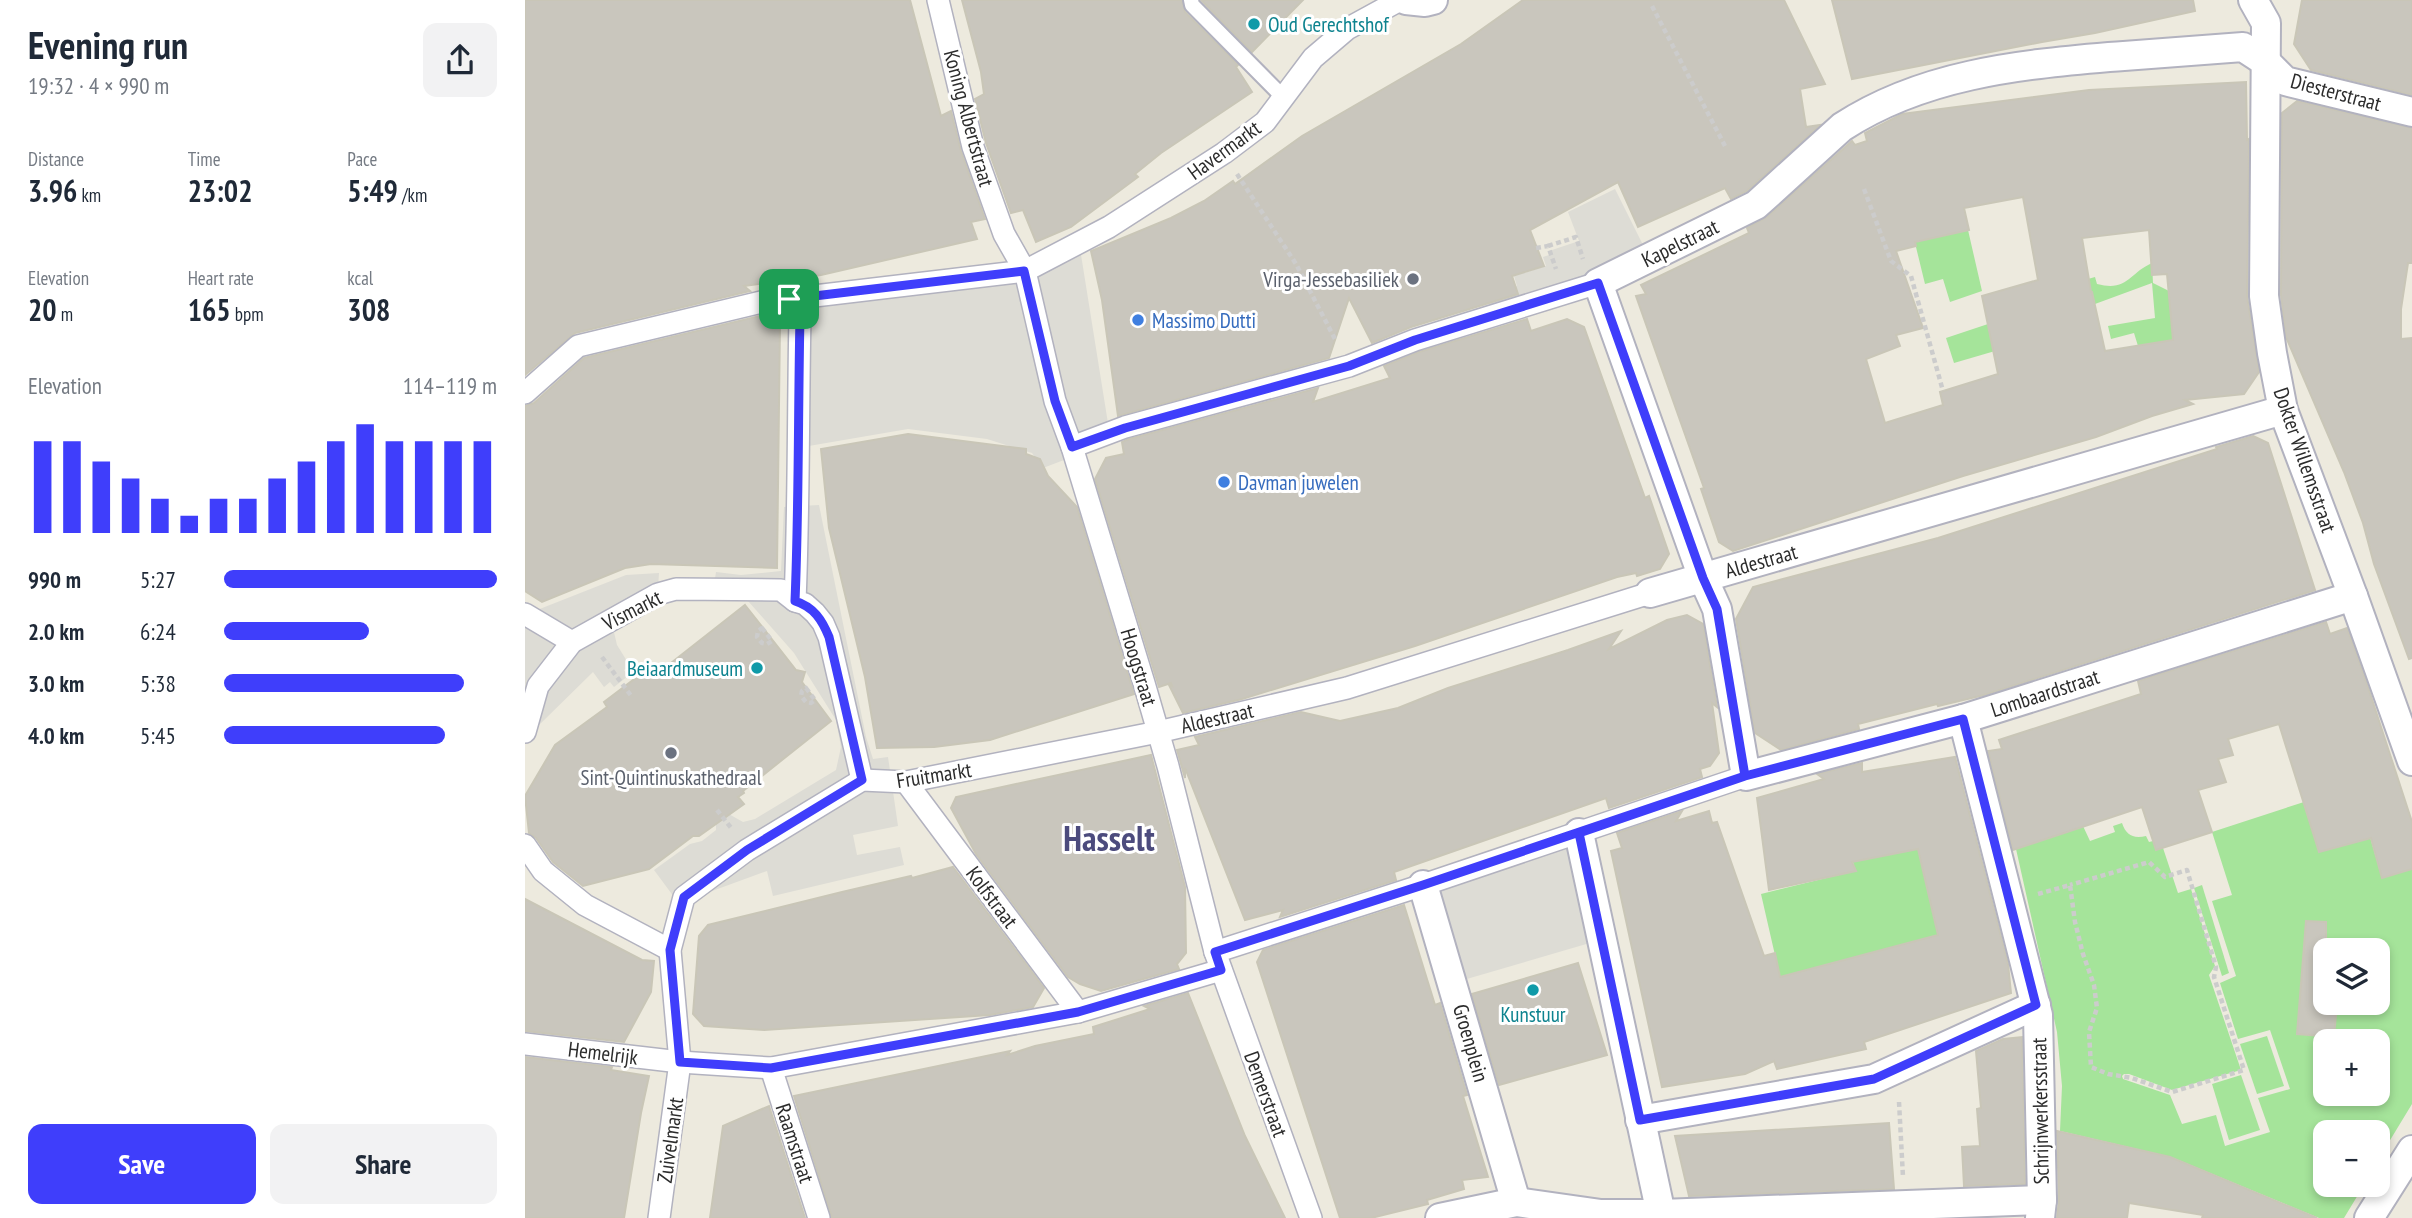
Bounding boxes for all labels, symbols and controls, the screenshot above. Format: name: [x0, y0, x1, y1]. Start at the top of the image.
place label: Oud Gerechtshof: [1268, 11, 1389, 38]
marker: Oud Gerechtshof: [1246, 16, 1262, 32]
text: Evening run: [28, 20, 188, 69]
button: share: [423, 23, 497, 97]
street label: Koning Albertstraat: [938, 47, 1000, 190]
street label: Diesterstraat: [2288, 67, 2384, 117]
text: 19:32 · 4 × 990 m: [28, 71, 169, 100]
street label: Havermarkt: [1182, 114, 1266, 186]
text: Distance: [28, 147, 84, 171]
text: Time: [188, 147, 221, 171]
text: Pace: [347, 147, 377, 171]
text: 3.96: [28, 171, 77, 210]
text: 23:02: [188, 171, 253, 210]
text: 5:49: [347, 171, 398, 210]
text: km: [77, 183, 101, 207]
text: /km: [398, 183, 427, 207]
street label: Kapelstraat: [1637, 213, 1723, 273]
text: Elevation: [28, 266, 89, 290]
text: Heart rate: [188, 266, 254, 290]
text: kcal: [347, 266, 373, 290]
place label: Virga-Jessebasiliek: [1262, 266, 1399, 293]
pin: [759, 269, 819, 329]
marker: Virga-Jessebasiliek: [1405, 271, 1421, 287]
icon: arrive: [770, 280, 808, 318]
text: 20: [28, 290, 57, 329]
text: 165: [188, 290, 231, 329]
text: 308: [347, 290, 390, 329]
text: m: [57, 302, 73, 326]
text: bpm: [231, 302, 264, 326]
place label: Massimo Dutti: [1152, 307, 1256, 334]
marker: Massimo Dutti: [1130, 312, 1146, 328]
text: Elevation: [28, 371, 102, 400]
text: 114–119 m: [403, 371, 497, 400]
street label: Dokter Willemsstraat: [2268, 384, 2342, 536]
place label: Davman juwelen: [1238, 469, 1359, 496]
marker: Davman juwelen: [1216, 474, 1232, 490]
street label: Aldestraat: [1722, 538, 1800, 584]
text: 990 m: [28, 565, 81, 594]
text: 5:27: [140, 565, 176, 594]
street label: Vismarkt: [597, 584, 666, 637]
text: 2.0 km: [28, 617, 84, 646]
text: 6:24: [140, 617, 176, 646]
street label: Hoogstraat: [1114, 625, 1164, 709]
place label: Beiaardmuseum: [627, 655, 743, 682]
marker: Beiaardmuseum: [749, 660, 765, 676]
street label: Lombaardstraat: [1987, 663, 2103, 723]
text: 3.0 km: [28, 669, 84, 698]
text: 5:38: [140, 669, 176, 698]
street label: Aldestraat: [1178, 696, 1256, 739]
text: 4.0 km: [28, 721, 84, 750]
text: 5:45: [140, 721, 176, 750]
marker: Sint-Quintinuskathedraal: [663, 745, 679, 761]
street label: Fruitmarkt: [895, 756, 974, 794]
place label: Sint-Quintinuskathedraal: [580, 764, 762, 791]
district label: Hasselt: [1063, 815, 1155, 861]
street label: Kolfstraat: [960, 861, 1024, 933]
map controls: [2313, 938, 2390, 1197]
button: layers: [2313, 938, 2390, 1015]
marker: Kunstuur: [1525, 982, 1541, 998]
street label: Groenplein: [1447, 1001, 1495, 1085]
place label: Kunstuur: [1500, 1001, 1566, 1028]
button: +: [2313, 1029, 2390, 1106]
street label: Hemelrijk: [567, 1035, 639, 1071]
street label: Schrijnwerkersstraat: [2025, 1037, 2055, 1185]
street label: Demerstraat: [1238, 1048, 1294, 1141]
street label: Zuivelmarkt: [651, 1095, 689, 1184]
street label: Raamstraat: [770, 1100, 821, 1186]
button: −: [2313, 1120, 2390, 1197]
button: Save: [28, 1124, 256, 1204]
button: Share: [270, 1124, 497, 1204]

